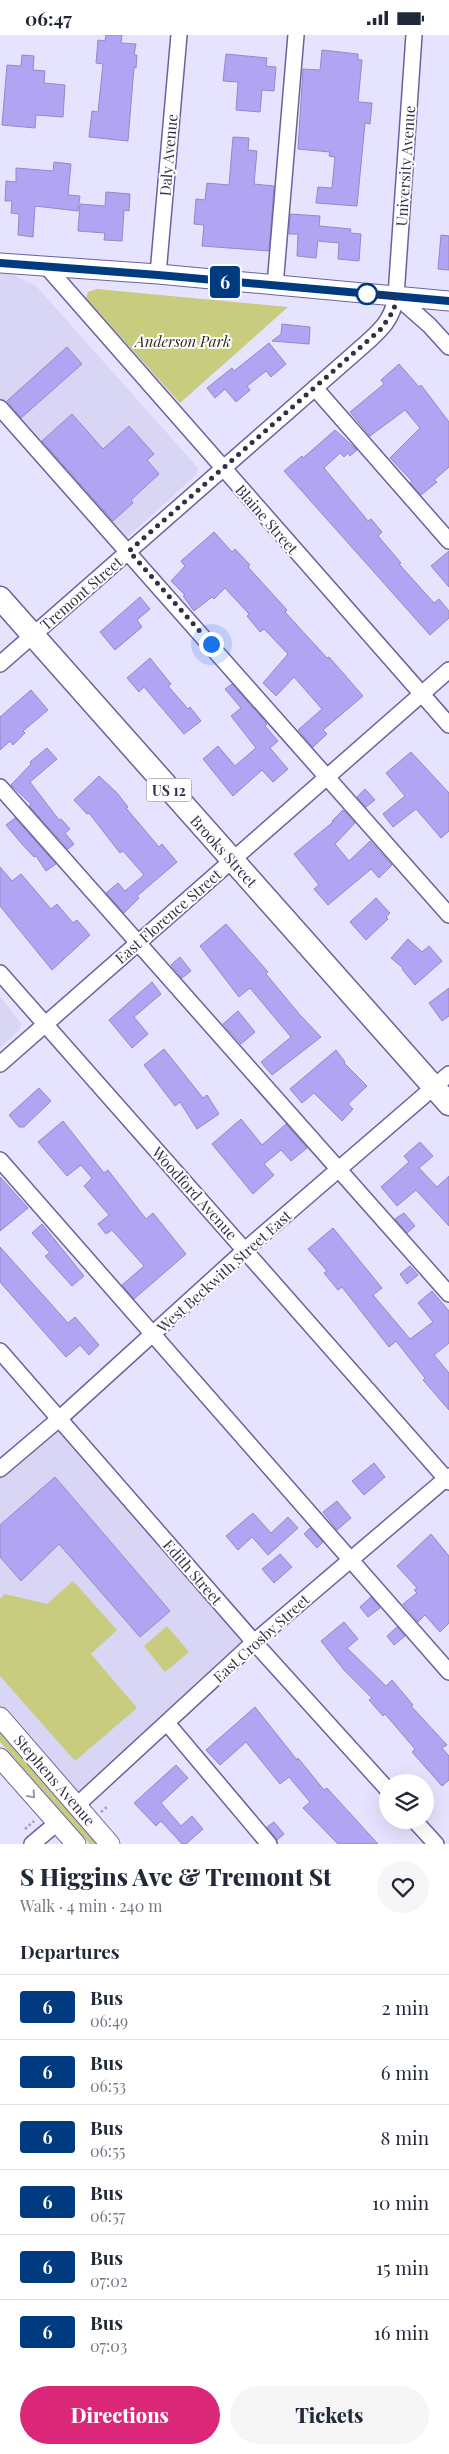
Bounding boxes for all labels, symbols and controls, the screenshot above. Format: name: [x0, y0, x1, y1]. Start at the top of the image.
text: 06:47: [25, 5, 72, 31]
street label: University Avenue: [391, 105, 419, 227]
street label: Daly Avenue: [154, 113, 182, 197]
line badge: 6: [209, 266, 241, 298]
text: 6: [220, 270, 230, 294]
unlabelled marker: [356, 283, 378, 305]
park label: Anderson Park: [133, 331, 231, 351]
street label: Blaine Street: [231, 480, 303, 559]
street label: Tremont Street: [36, 551, 127, 634]
your location: [199, 632, 224, 657]
road number: US 12: [146, 779, 192, 801]
street label: Brooks Street: [186, 811, 262, 892]
street label: East Florence Street: [111, 864, 226, 968]
street label: Woodford Avenue: [147, 1142, 242, 1244]
street label: West Beckwith Street East: [152, 1205, 296, 1337]
street label: Edith Street: [159, 1535, 227, 1609]
street label: East Crosby Street: [209, 1589, 314, 1687]
street label: Stephens Avenue: [10, 1730, 100, 1830]
map controls: [379, 1774, 434, 1829]
button: layers: [379, 1774, 434, 1829]
one-way arrow: [26, 1789, 35, 1798]
text: S Higgins Ave & Tremont St: [20, 1860, 332, 1892]
button: heart: [377, 1861, 429, 1913]
text: Walk · 4 min · 240 m: [20, 1895, 163, 1916]
text: Departures: [20, 1938, 120, 1964]
text: Bus: [90, 1984, 123, 2010]
text: 2 min: [381, 1994, 429, 2020]
text: 6: [42, 1995, 53, 2019]
text: 06:49: [90, 2010, 128, 2031]
text: Bus: [90, 2049, 123, 2075]
text: 6 min: [381, 2059, 429, 2085]
text: 6: [42, 2060, 53, 2084]
text: 06:53: [90, 2075, 126, 2096]
text: Bus: [90, 2114, 123, 2140]
text: 8 min: [381, 2124, 429, 2150]
text: 6: [42, 2125, 53, 2149]
text: 06:55: [90, 2140, 125, 2161]
text: Bus: [90, 2179, 123, 2205]
text: 10 min: [372, 2189, 429, 2215]
text: 6: [42, 2190, 53, 2214]
text: 06:57: [90, 2205, 125, 2226]
text: Bus: [90, 2244, 123, 2270]
text: 15 min: [376, 2254, 429, 2280]
text: 6: [42, 2255, 53, 2279]
text: 07:02: [90, 2270, 128, 2291]
text: Bus: [90, 2309, 123, 2335]
text: 16 min: [374, 2319, 429, 2345]
text: 6: [42, 2320, 53, 2344]
text: 07:03: [90, 2335, 127, 2356]
button: Directions: [20, 2386, 220, 2444]
button: Tickets: [230, 2386, 429, 2444]

